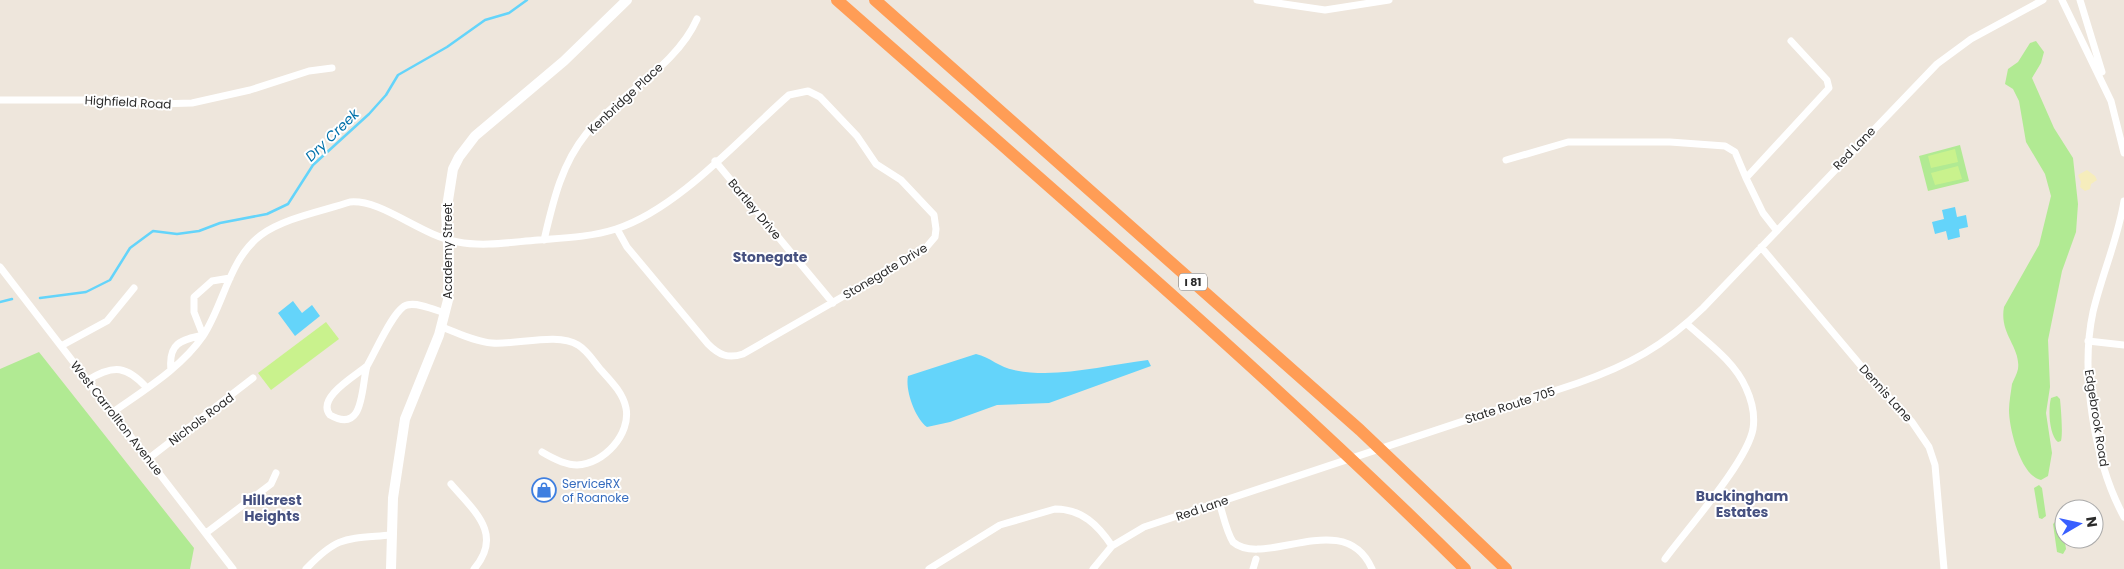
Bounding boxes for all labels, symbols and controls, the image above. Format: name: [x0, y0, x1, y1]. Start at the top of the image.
street label: Kenbridge Place: [584, 59, 666, 137]
street label: Highfield Road: [84, 91, 172, 113]
water label: Dry Creek: [301, 104, 364, 166]
street label: Red Lane: [1829, 123, 1879, 173]
street label: Bartley Drive: [724, 175, 786, 243]
street label: Academy Street: [439, 203, 456, 299]
street label: Stonegate Drive: [840, 239, 930, 303]
district label: Stonegate: [733, 247, 808, 267]
road number: I 81: [1179, 274, 1207, 290]
street label: West Carrollton Avenue: [67, 357, 167, 479]
street label: Dennis Lane: [1856, 361, 1916, 425]
street label: Edgebrook Road: [2081, 368, 2113, 468]
street label: State Route 705: [1463, 382, 1557, 428]
street label: Nichols Road: [165, 389, 237, 449]
place label: ServiceRX of Roanoke: [562, 475, 629, 506]
shop icon: ServiceRX of Roanoke: [531, 477, 557, 503]
district label: Buckingham Estates: [1696, 486, 1788, 522]
district label: Hillcrest Heights: [242, 490, 302, 526]
street label: Red Lane: [1173, 491, 1231, 525]
north arrow: [2054, 499, 2104, 549]
text: N: [2081, 515, 2103, 529]

